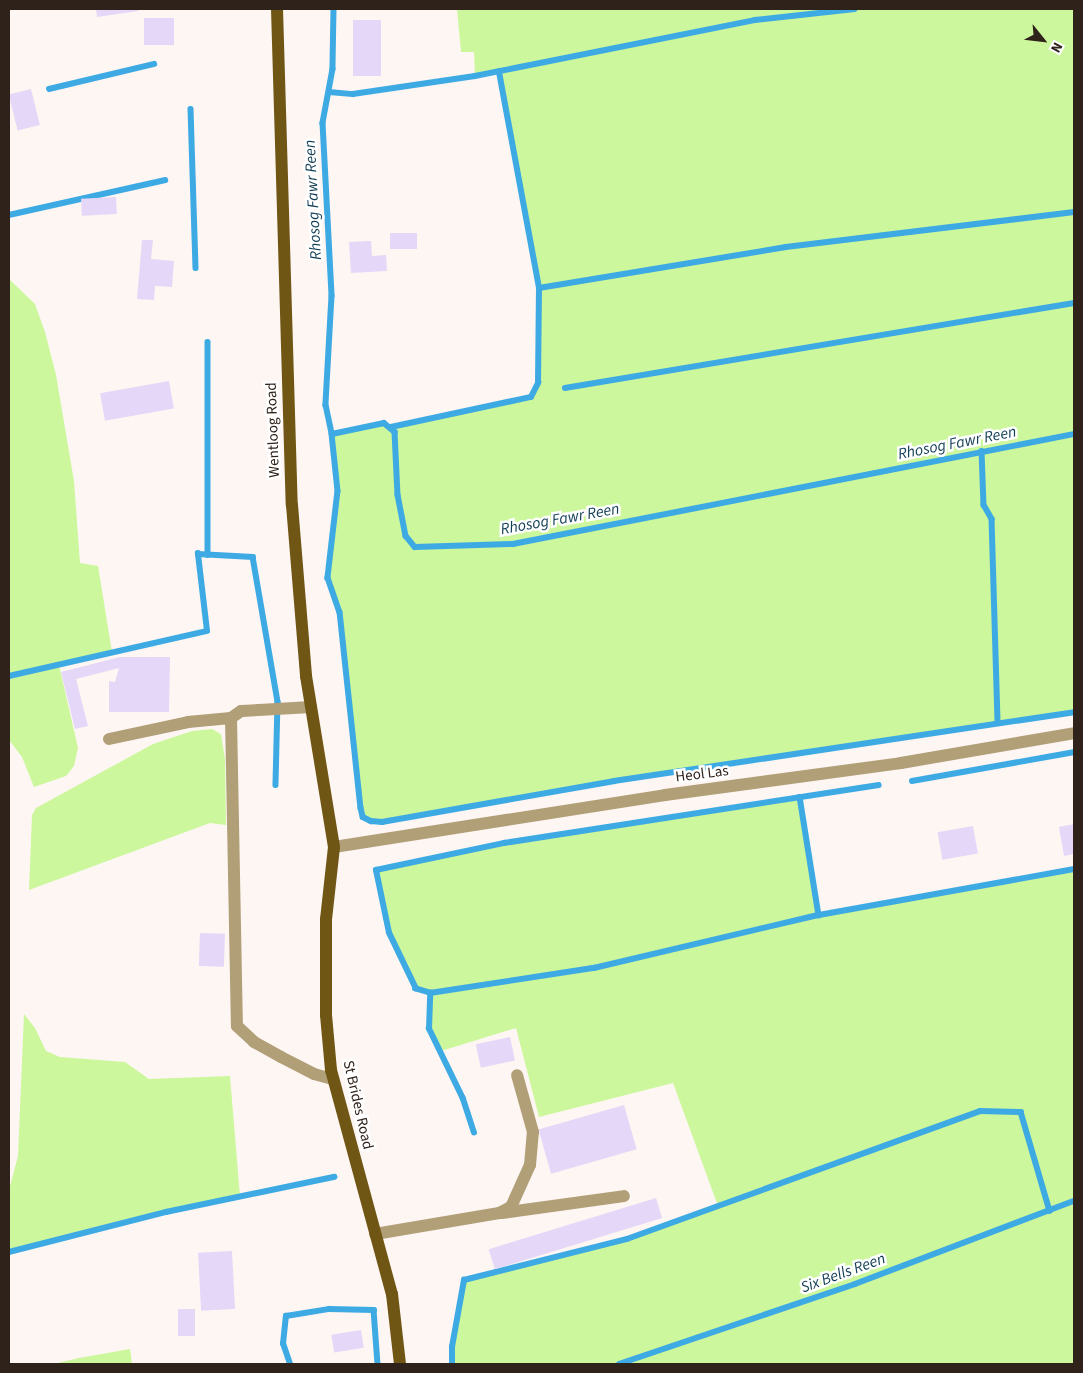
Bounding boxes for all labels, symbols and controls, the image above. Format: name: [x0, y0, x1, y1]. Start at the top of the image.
north arrow: [1018, 15, 1068, 65]
text: N: [1045, 38, 1067, 56]
water label: Rhosog Fawr Reen: [300, 139, 326, 261]
street label: Wentloog Road: [262, 382, 284, 478]
water label: Rhosog Fawr Reen: [896, 422, 1018, 464]
water label: Rhosog Fawr Reen: [499, 499, 621, 539]
street label: Heol Las: [674, 762, 730, 786]
street label: St Brides Road: [339, 1059, 377, 1151]
water label: Six Bells Reen: [798, 1249, 888, 1297]

